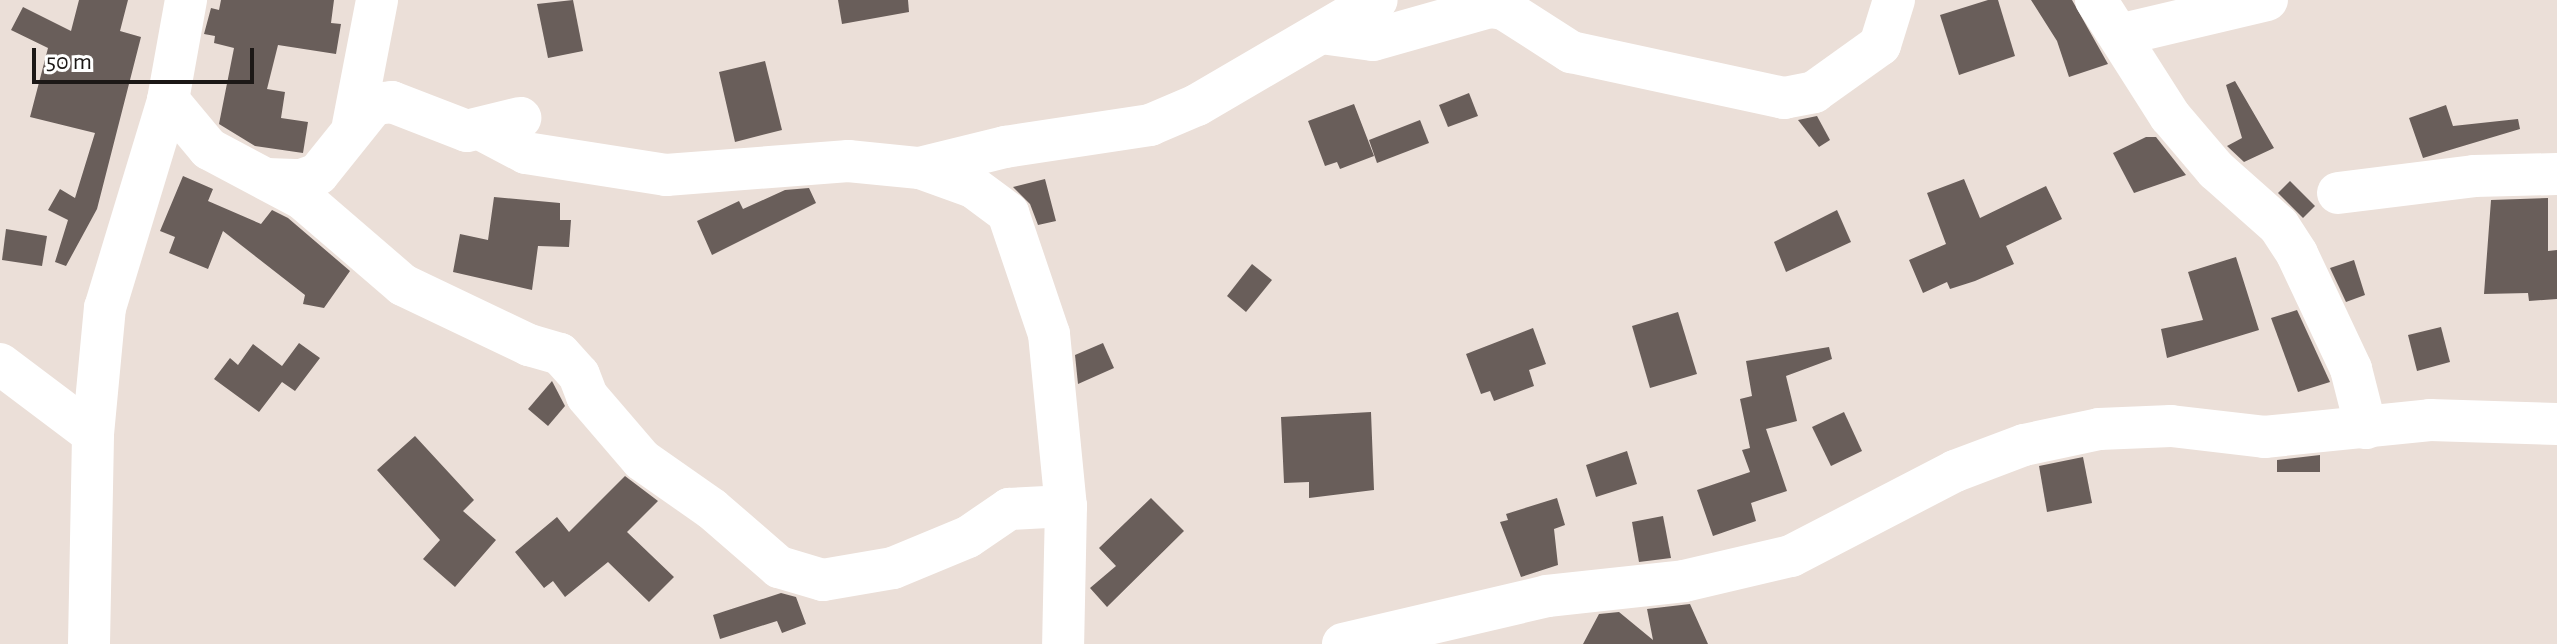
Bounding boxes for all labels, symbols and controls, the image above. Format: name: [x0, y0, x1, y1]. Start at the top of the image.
scale bar: [36, 32, 258, 82]
text: 50 m: [46, 50, 92, 74]

